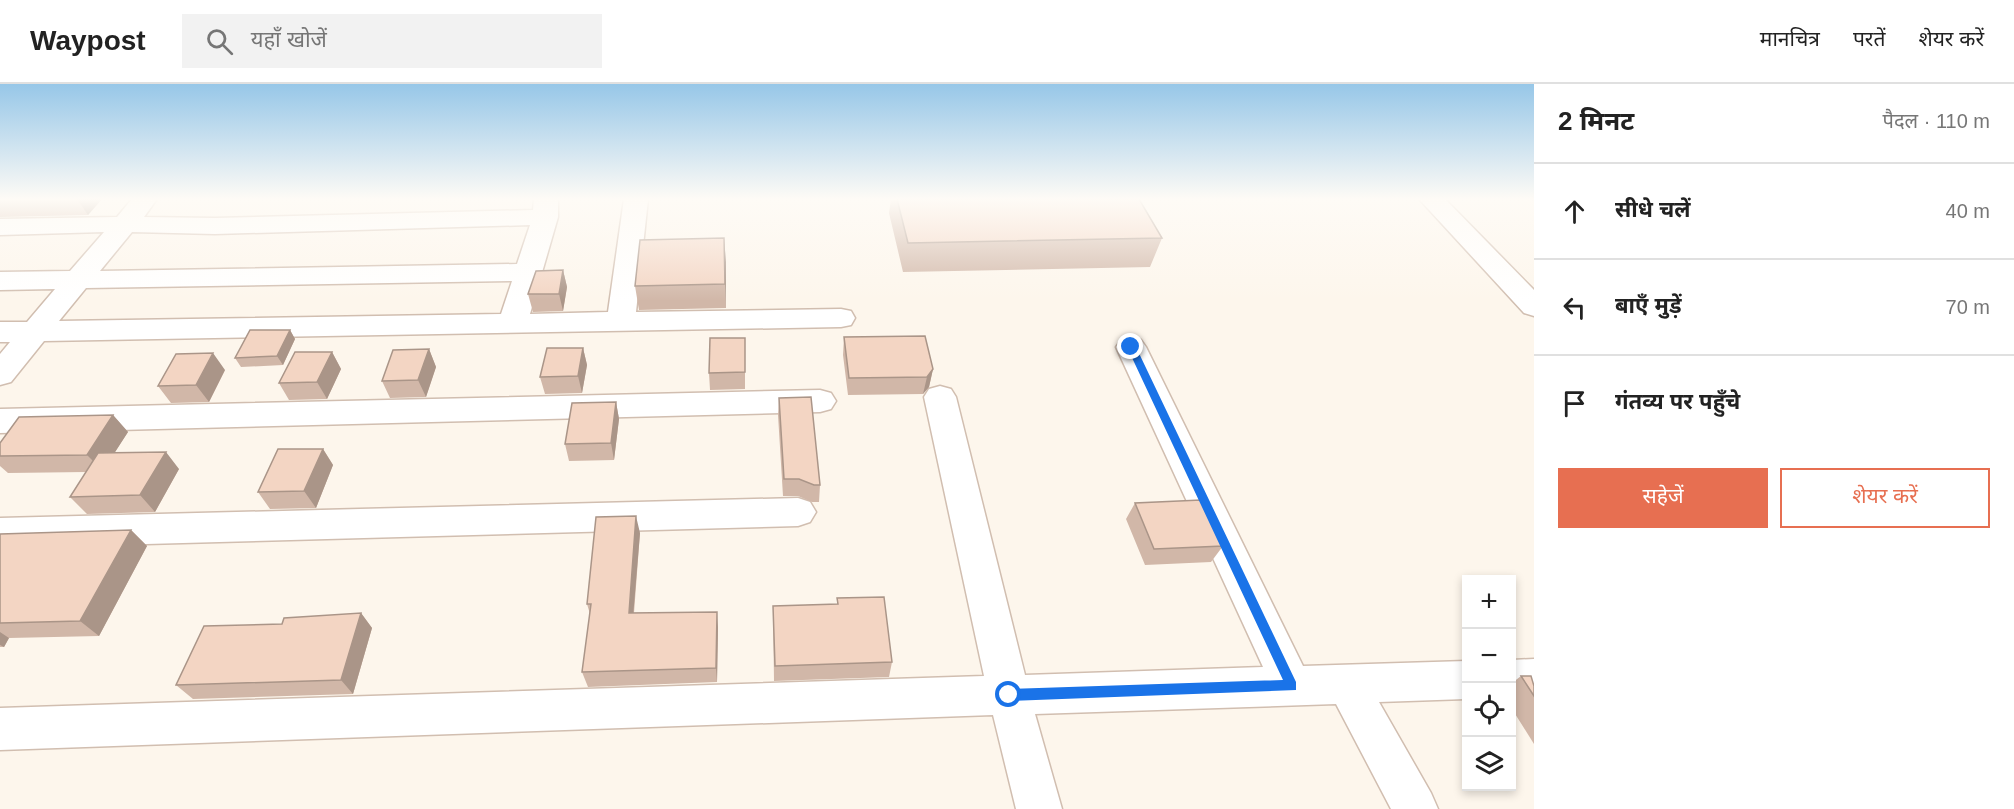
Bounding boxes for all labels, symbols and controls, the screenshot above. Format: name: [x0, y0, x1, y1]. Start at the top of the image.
search box: [182, 14, 602, 68]
text: Waypost: [30, 25, 146, 56]
icon: search: [203, 25, 236, 58]
text: यहाँ खोजें: [251, 27, 327, 52]
text: मानचित्र: [1760, 27, 1820, 50]
text: परतें: [1853, 27, 1885, 50]
text: शेयर करें: [1918, 27, 1984, 50]
text: 2 मिनट: [1558, 106, 1634, 136]
text: पैदल · 110 m: [1883, 110, 1990, 132]
icon: ahead: [1558, 195, 1591, 228]
text: सीधे चलें: [1615, 197, 1690, 222]
text: 40 m: [1946, 200, 1990, 222]
icon: left: [1558, 291, 1591, 324]
text: बाएँ मुड़ें: [1615, 293, 1681, 318]
text: 70 m: [1946, 296, 1990, 318]
route end: [1117, 333, 1143, 359]
icon: arrive: [1558, 387, 1591, 420]
text: गंतव्य पर पहुँचे: [1615, 389, 1740, 414]
button: सहेजें: [1558, 468, 1768, 528]
button: शेयर करें: [1780, 468, 1990, 528]
map controls: [1462, 575, 1516, 791]
button: +: [1462, 575, 1516, 629]
button: −: [1462, 629, 1516, 683]
route start: [995, 681, 1021, 707]
button: locate: [1462, 683, 1516, 737]
button: layers: [1462, 737, 1516, 791]

